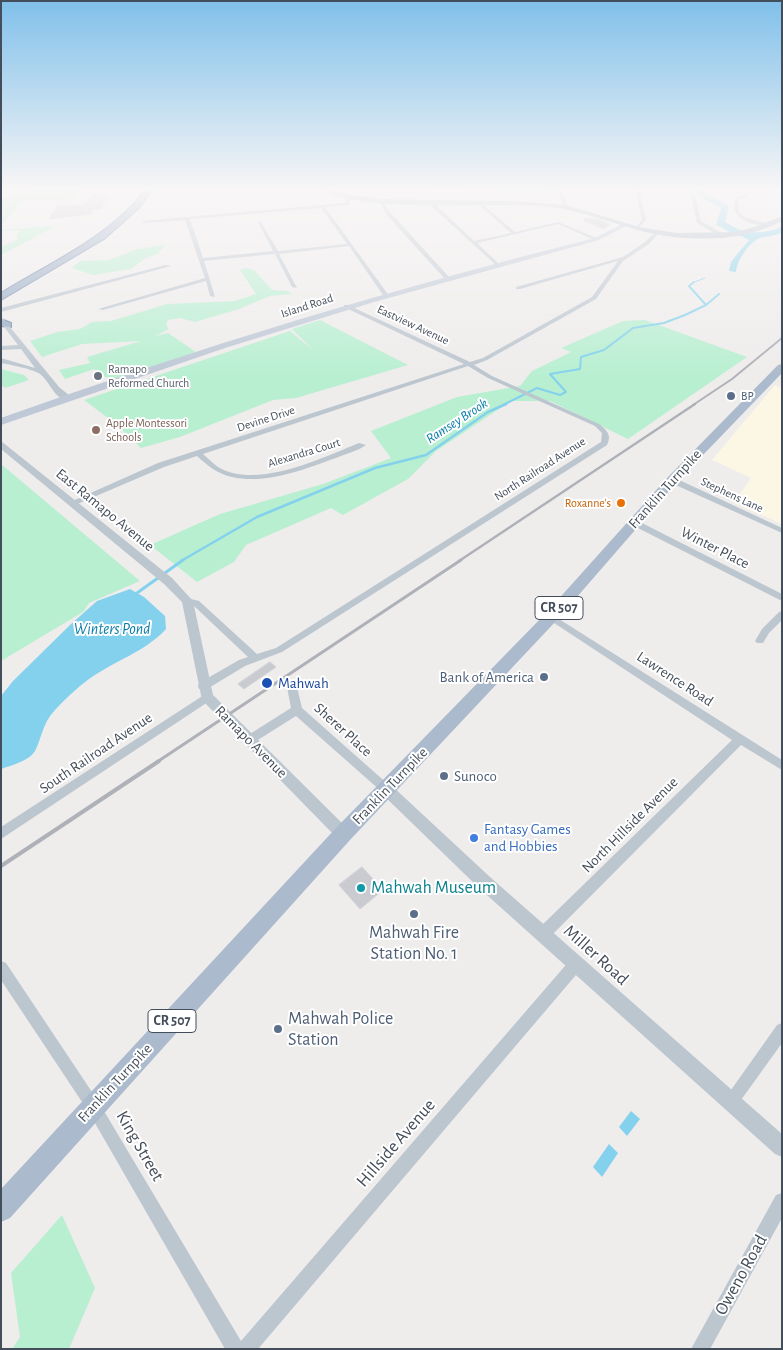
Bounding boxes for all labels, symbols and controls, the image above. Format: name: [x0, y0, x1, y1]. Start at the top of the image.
street label: Island Road: [279, 291, 335, 321]
street label: Eastview Avenue: [375, 302, 451, 348]
place label: Ramapo Reformed Church: [108, 362, 189, 390]
marker: Ramapo Reformed Church: [92, 370, 104, 382]
place label: BP: [741, 389, 754, 403]
marker: BP: [725, 390, 737, 402]
water label: Ramsey Brook: [423, 395, 491, 447]
street label: Devine Drive: [235, 403, 297, 435]
place label: Apple Montessori Schools: [106, 416, 187, 444]
marker: Apple Montessori Schools: [90, 424, 102, 436]
street label: North Railroad Avenue: [492, 434, 588, 504]
street label: Alexandra Court: [266, 435, 342, 471]
street label: Franklin Turnpike: [625, 446, 705, 532]
street label: East Ramapo Avenue: [52, 465, 158, 555]
street label: Stephens Lane: [698, 474, 766, 516]
place label: Roxanne's: [565, 496, 611, 510]
marker: Roxanne's: [615, 497, 627, 509]
street label: Winter Place: [678, 523, 752, 573]
road number: CR 507: [535, 596, 583, 620]
water label: Winters Pond: [74, 619, 150, 639]
street label: Lawrence Road: [633, 648, 717, 710]
place label: Bank of America: [440, 668, 534, 686]
marker: Bank of America: [538, 671, 550, 683]
place label: Mahwah: [278, 674, 329, 692]
marker: Mahwah: [260, 676, 274, 690]
street label: Sherer Place: [310, 699, 376, 761]
street label: Ramapo Avenue: [211, 702, 291, 782]
street label: South Railroad Avenue: [36, 709, 156, 797]
street label: Franklin Turnpike: [349, 744, 431, 828]
place label: Sunoco: [454, 767, 497, 785]
marker: Sunoco: [438, 770, 450, 782]
street label: North Hillside Avenue: [578, 773, 682, 877]
place label: Fantasy Games and Hobbies: [484, 820, 571, 855]
marker: Fantasy Games and Hobbies: [468, 832, 480, 844]
place label: Mahwah Museum: [371, 877, 496, 899]
marker: Mahwah Museum: [355, 882, 367, 894]
marker: Mahwah Fire Station No. 1: [408, 908, 420, 920]
street label: Miller Road: [559, 920, 633, 990]
place label: Mahwah Fire Station No. 1: [369, 922, 459, 964]
place label: Mahwah Police Station: [288, 1008, 393, 1050]
road number: CR 507: [148, 1009, 196, 1032]
marker: Mahwah Police Station: [272, 1023, 284, 1035]
street label: Franklin Turnpike: [74, 1040, 156, 1126]
street label: Hillside Avenue: [352, 1095, 440, 1191]
street label: King Street: [111, 1107, 169, 1185]
street label: Oweno Road: [710, 1231, 772, 1319]

